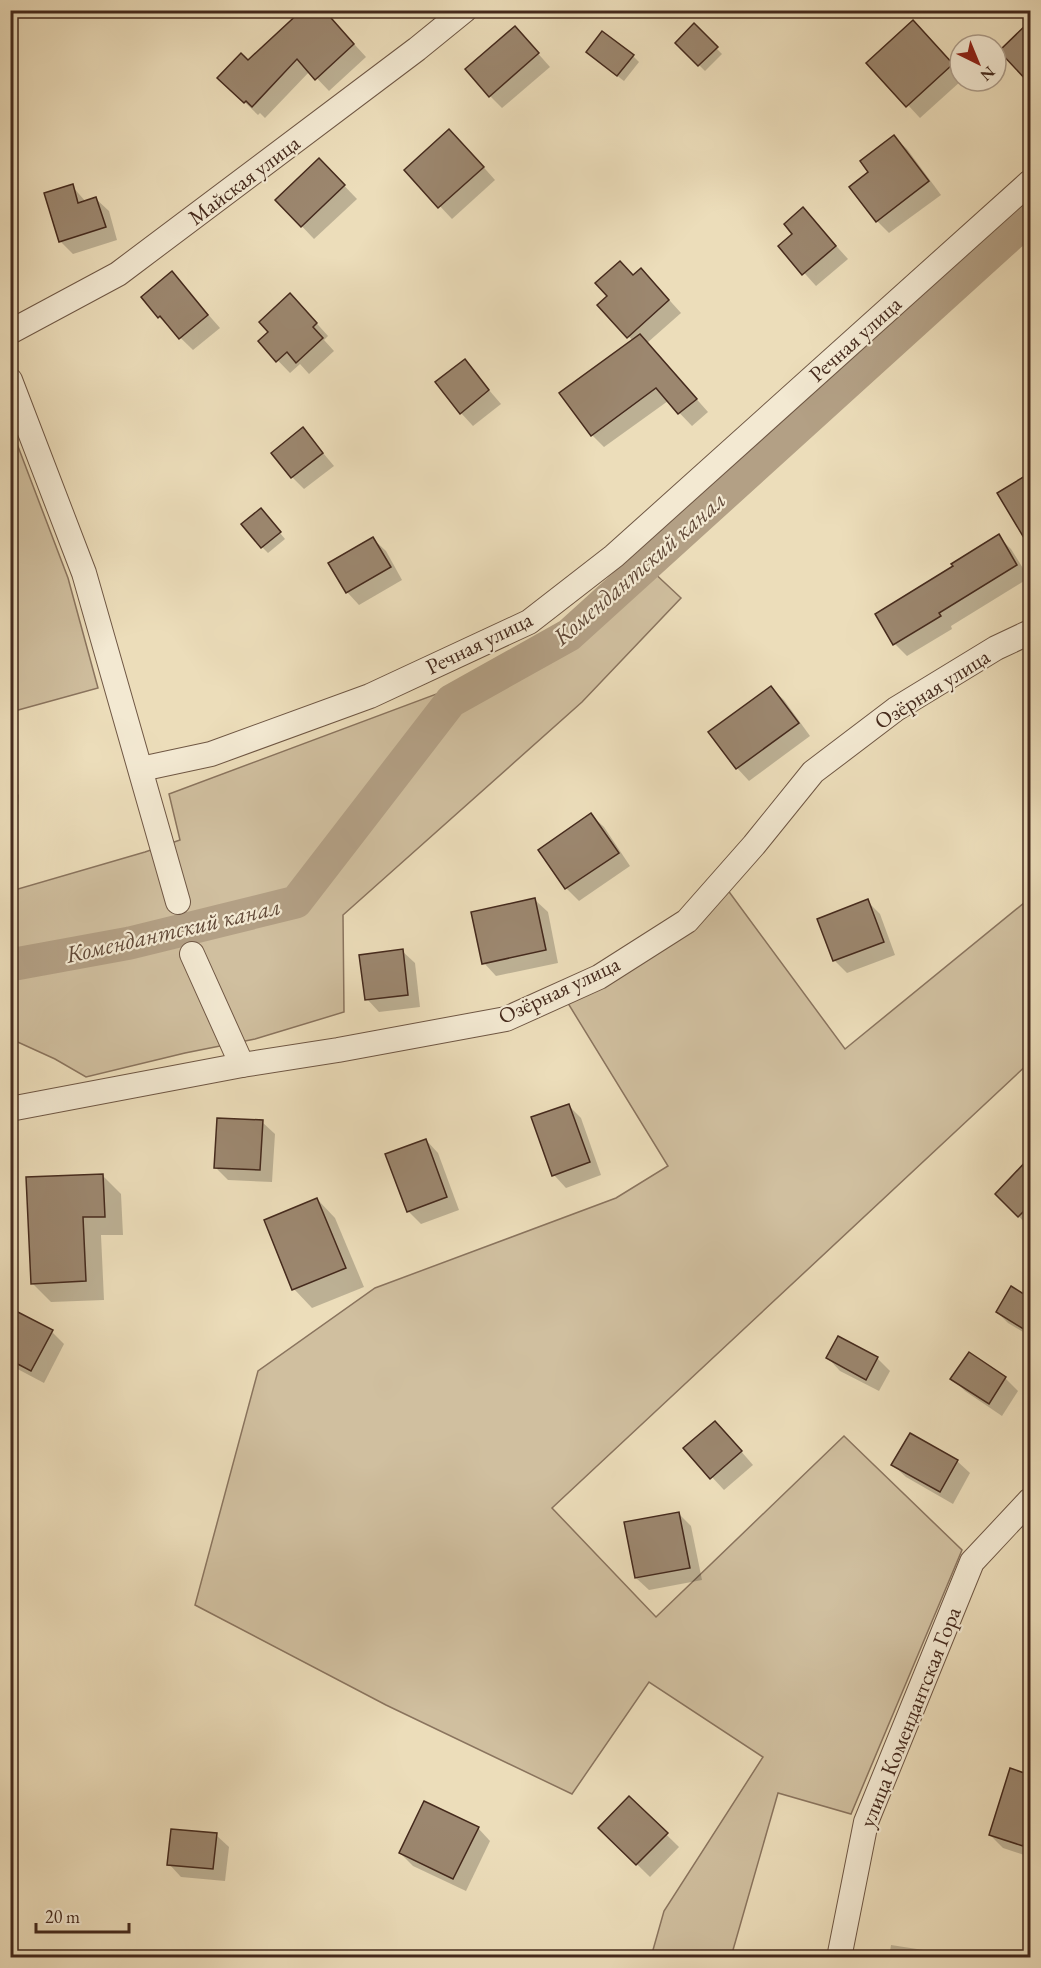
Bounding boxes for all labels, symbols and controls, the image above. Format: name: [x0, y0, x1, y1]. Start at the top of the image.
north arrow: [948, 33, 1008, 93]
text: N: [976, 62, 1000, 86]
street label: Майская улица: [182, 128, 306, 232]
street label: Речная улица: [802, 289, 908, 388]
water label: Комендантский канал: [545, 484, 732, 652]
street label: Речная улица: [421, 605, 537, 681]
street label: Озёрная улица: [869, 642, 995, 736]
water label: Комендантский канал: [62, 890, 283, 970]
street label: Озёрная улица: [493, 949, 625, 1031]
street label: улица Комендантская Гора: [852, 1602, 968, 1832]
scale bar: [36, 1896, 129, 1934]
text: 20 m: [45, 1905, 80, 1928]

